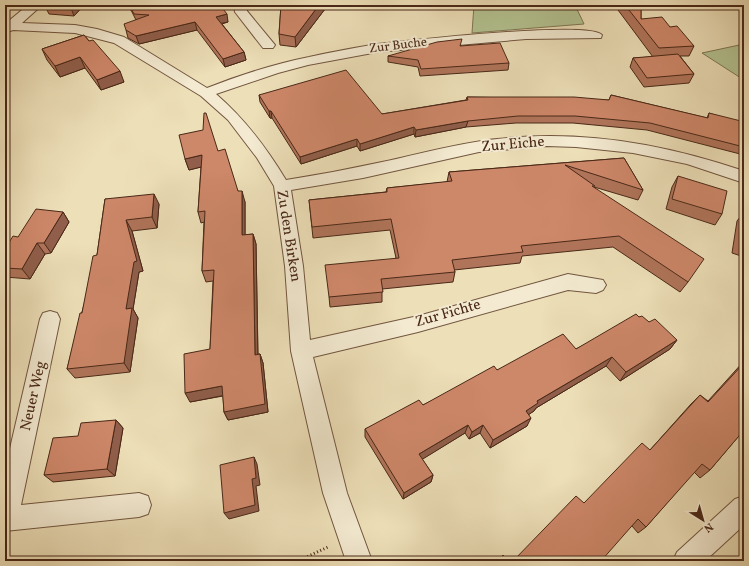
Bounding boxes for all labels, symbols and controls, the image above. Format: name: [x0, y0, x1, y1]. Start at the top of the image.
street label: Zur Buche: [368, 34, 428, 58]
street label: Zur Eiche: [481, 132, 545, 158]
street label: Zu den Birken: [270, 189, 306, 283]
street label: Zur Fichte: [413, 295, 483, 333]
street label: Neuer Weg: [16, 359, 52, 433]
north arrow: [683, 500, 723, 540]
text: N: [700, 518, 716, 535]

